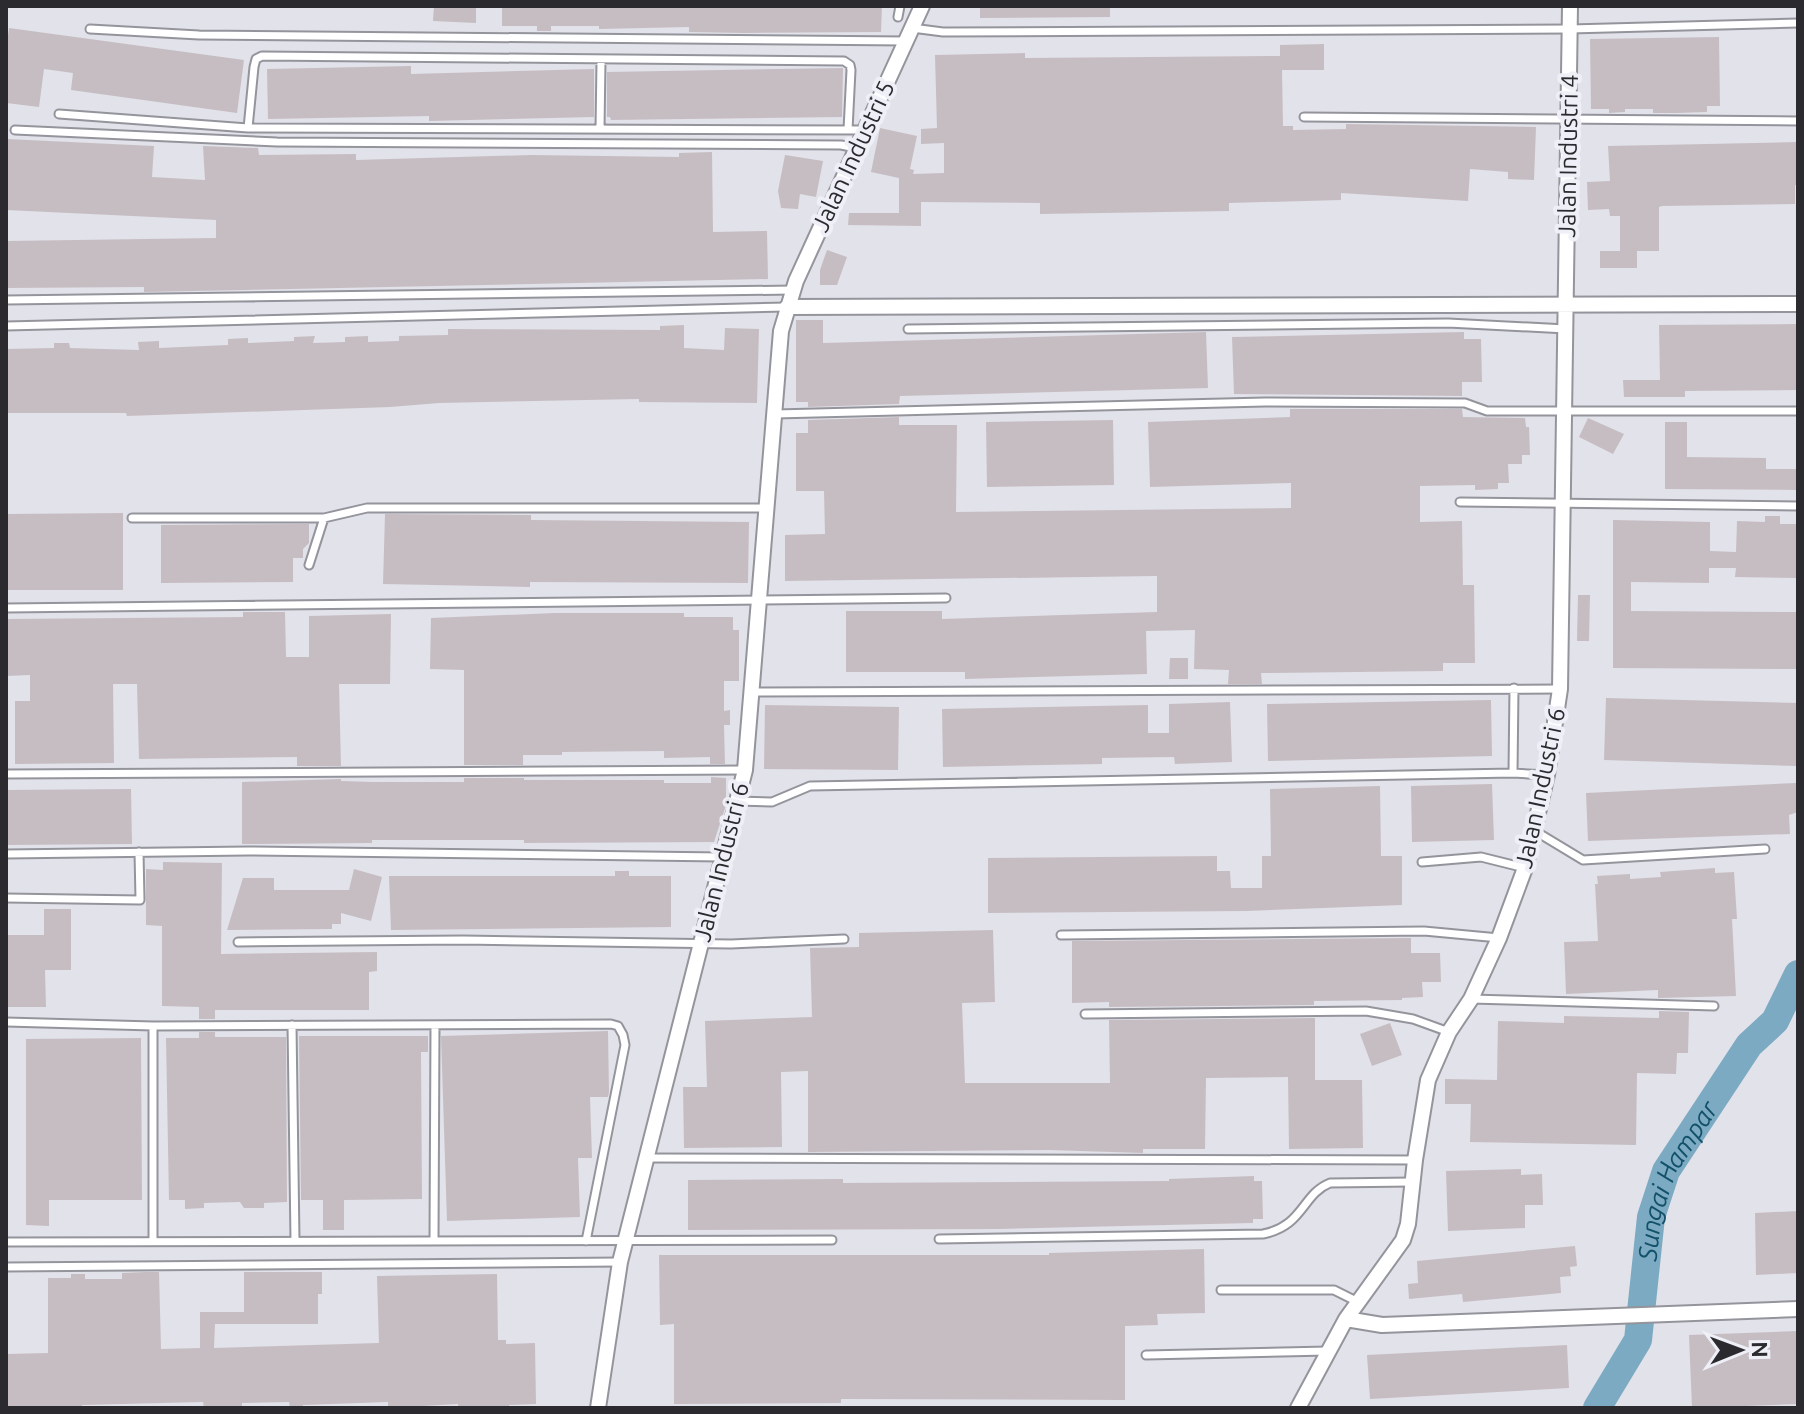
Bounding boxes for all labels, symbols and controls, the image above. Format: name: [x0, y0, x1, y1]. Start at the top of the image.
street label: Jalan Industri 4: [1553, 74, 1583, 238]
street label: Jalan Industri 5: [806, 76, 900, 236]
street label: Jalan Industri 6: [1510, 705, 1570, 871]
street label: Jalan Industri 6: [688, 779, 754, 945]
water label: Sungai Hampar: [1632, 1094, 1723, 1263]
north arrow: [1700, 1310, 1780, 1390]
text: N: [1748, 1341, 1773, 1358]

